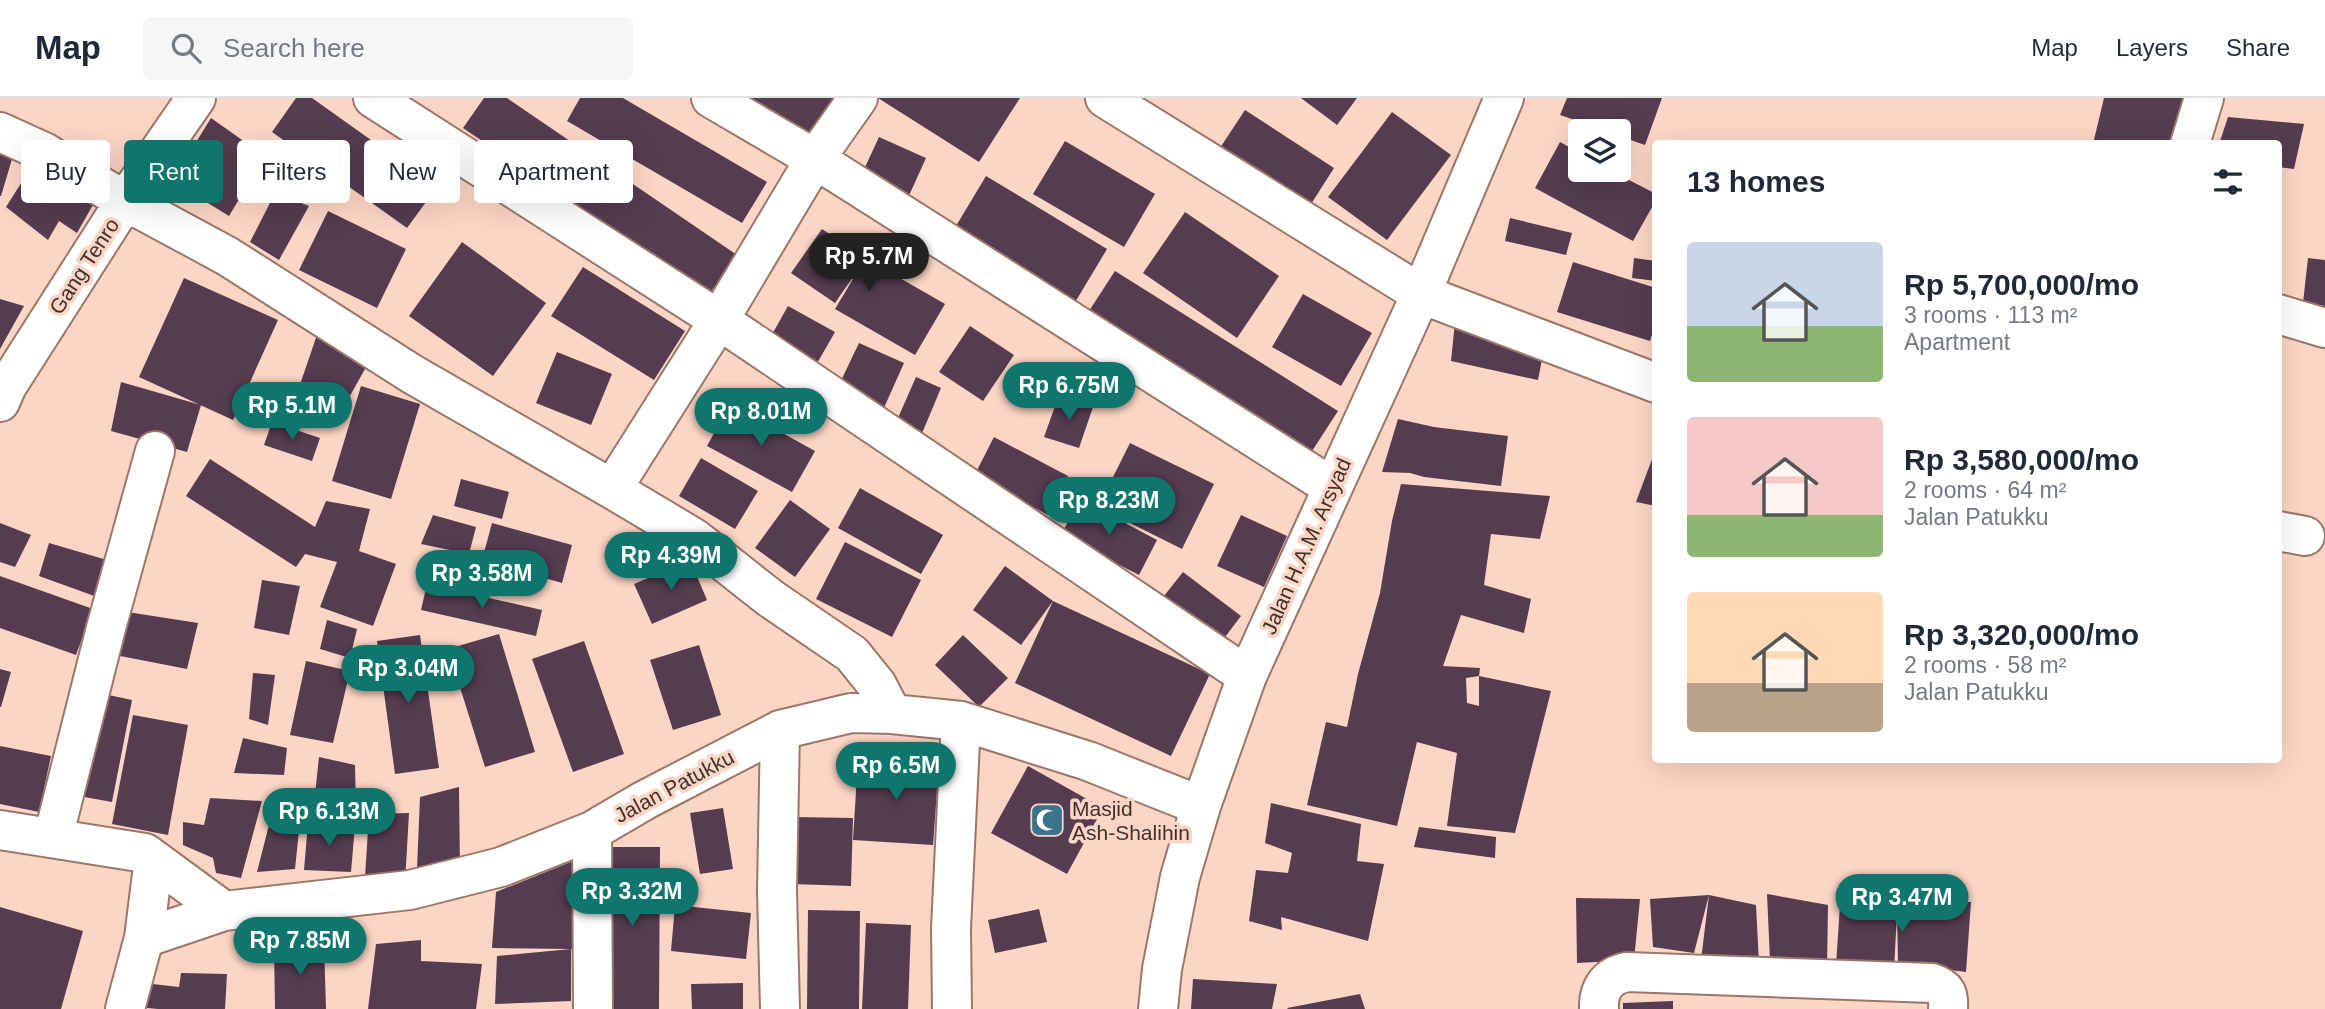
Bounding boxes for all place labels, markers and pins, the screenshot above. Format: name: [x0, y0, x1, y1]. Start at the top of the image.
pin: Rp 5.7M: [804, 234, 934, 293]
pin: Rp 6.75M: [997, 362, 1141, 422]
pin: Rp 5.1M: [227, 382, 357, 442]
pin: Rp 8.01M: [689, 388, 833, 448]
pin: Rp 8.23M: [1037, 478, 1181, 537]
pin: Rp 4.39M: [599, 532, 743, 592]
pin: Rp 3.58M: [410, 550, 554, 610]
pin: Rp 3.04M: [336, 646, 480, 705]
pin: Rp 6.5M: [831, 742, 961, 802]
pin: Rp 6.13M: [257, 788, 401, 848]
place label: Masjid Ash-Shalihin: [1072, 797, 1190, 844]
mosque icon: Masjid Ash-Shalihin: [1028, 801, 1066, 839]
pin: Rp 3.32M: [560, 868, 704, 928]
pin: Rp 3.47M: [1830, 874, 1974, 934]
pin: Rp 7.85M: [228, 918, 372, 977]

